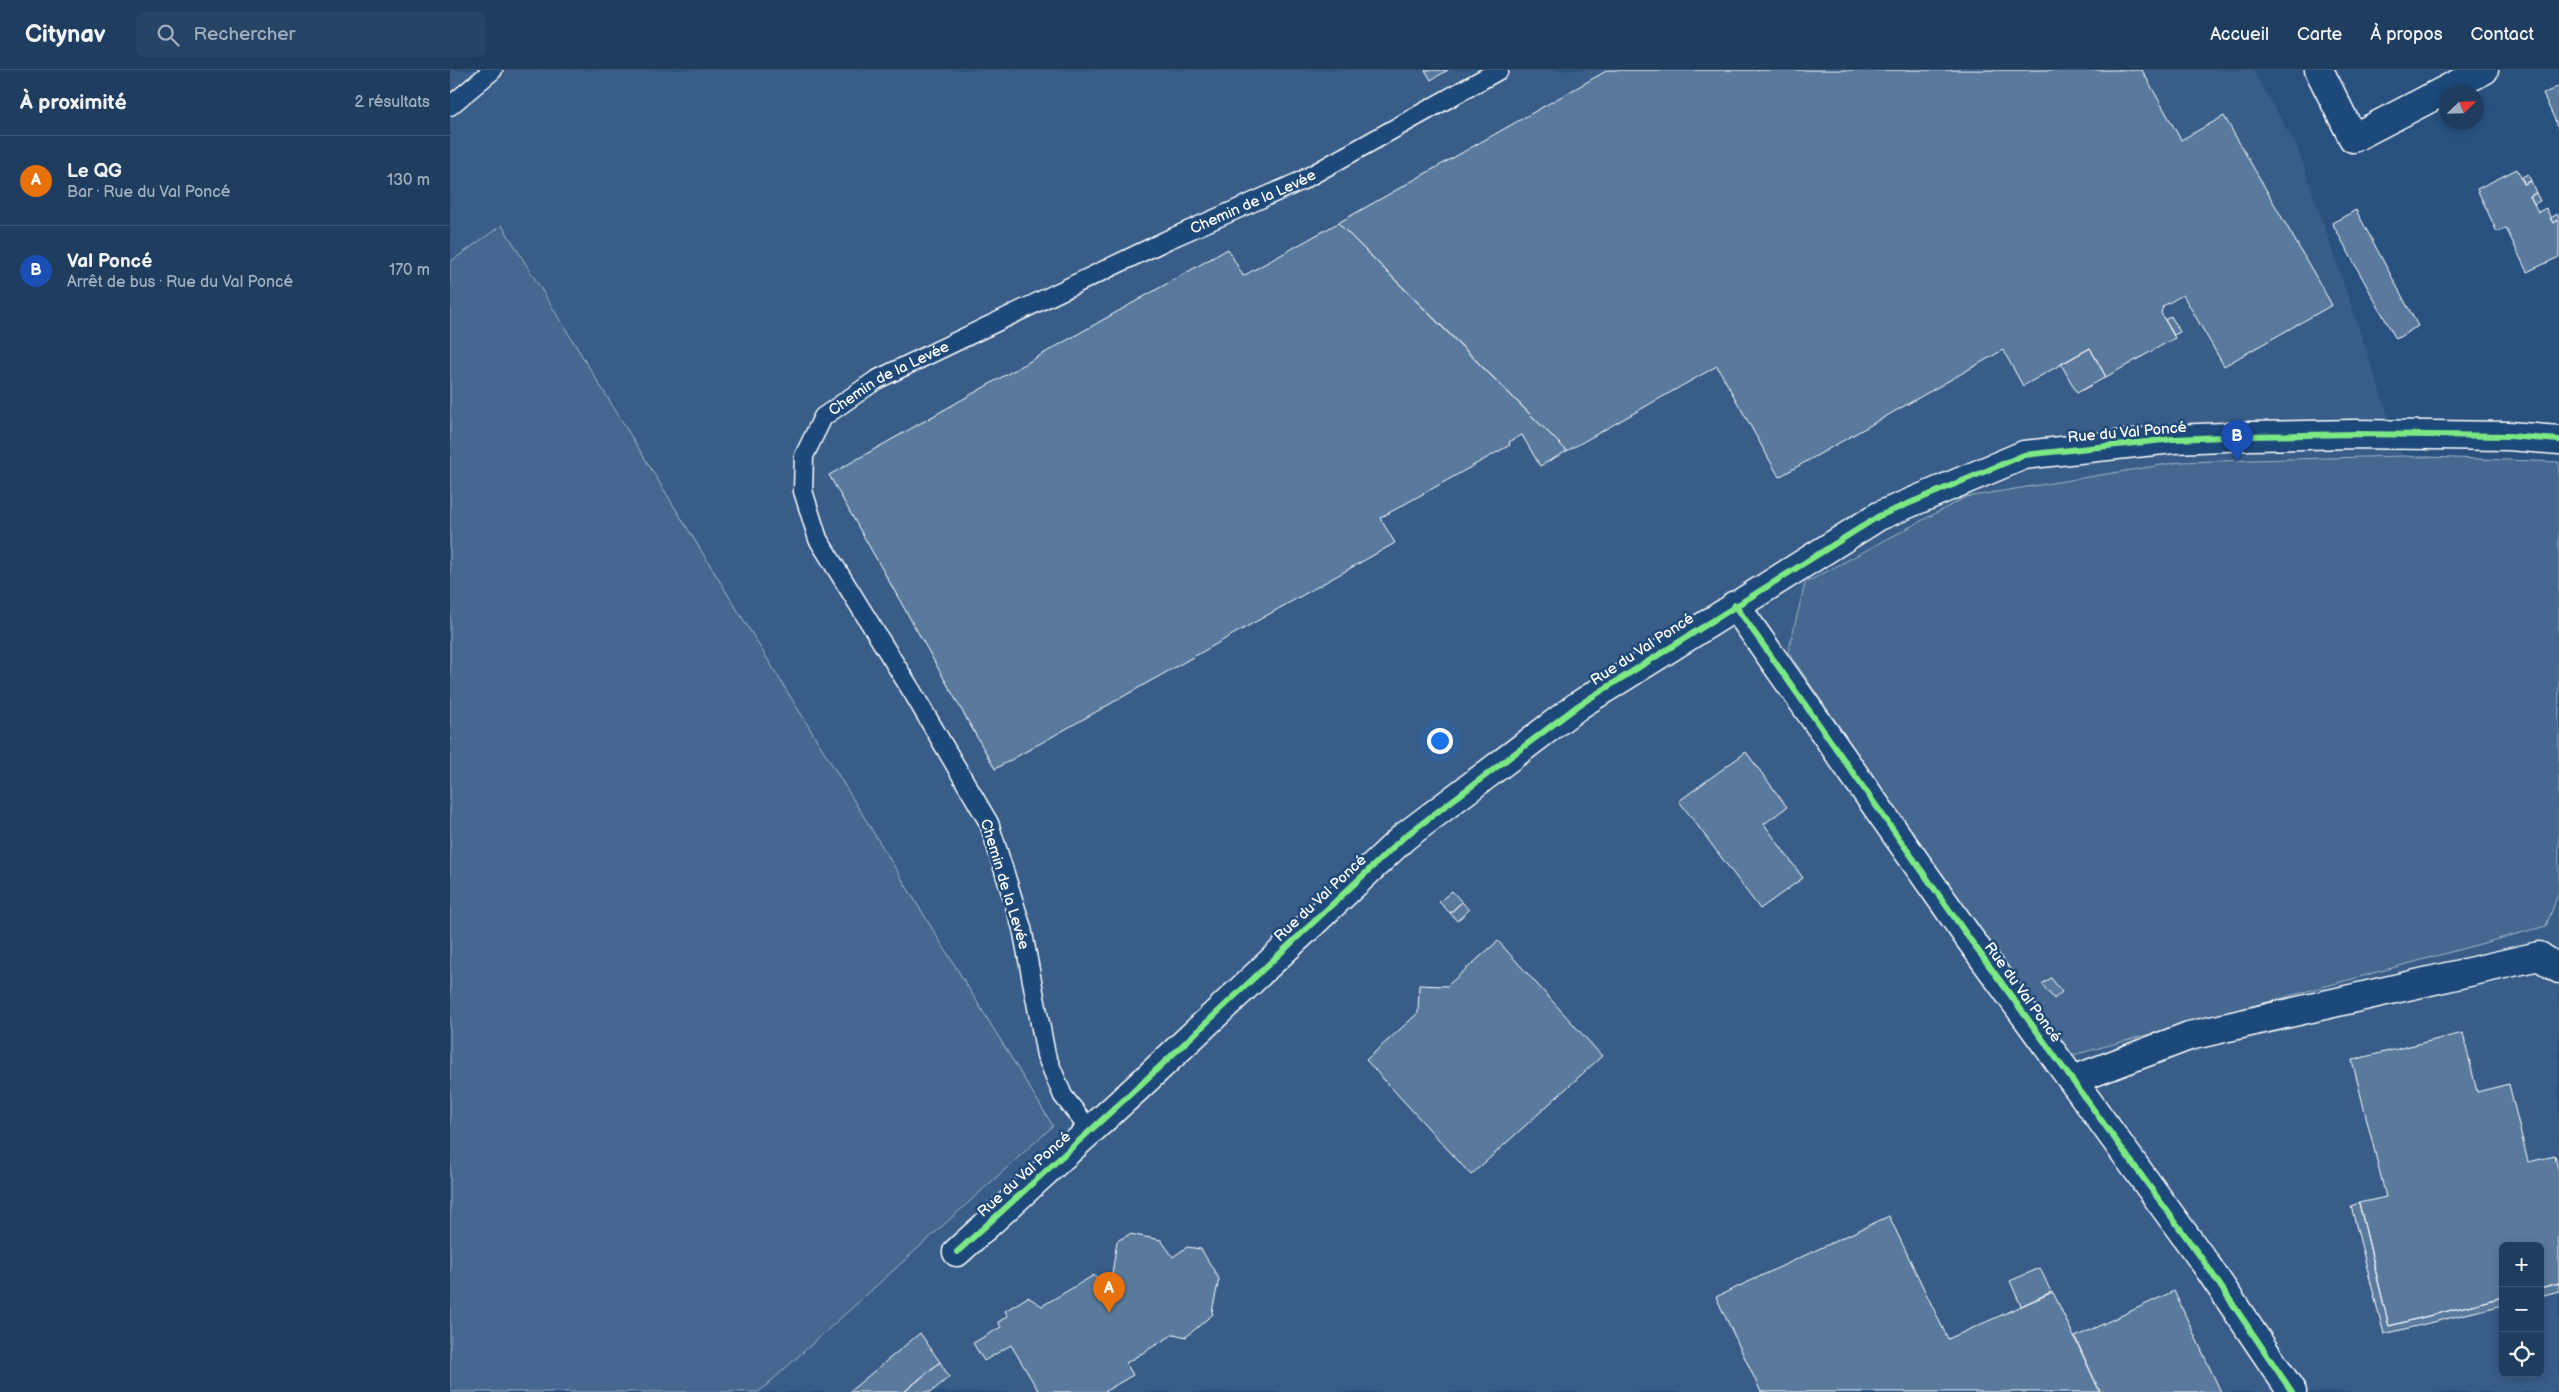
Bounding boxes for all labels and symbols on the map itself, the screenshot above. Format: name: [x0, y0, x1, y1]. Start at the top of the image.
north arrow: [2439, 85, 2484, 130]
street label: Chemin de la Levée: [1187, 165, 1320, 239]
street label: Chemin de la Levée: [825, 337, 952, 420]
street label: Rue du Val Poncé: [2067, 418, 2187, 447]
pin: B: [2221, 420, 2253, 461]
street label: Rue du Val Poncé: [1587, 609, 1697, 690]
your location: [1427, 728, 1453, 754]
street label: Chemin de la Levée: [976, 817, 1033, 952]
street label: Rue du Val Poncé: [1270, 851, 1370, 946]
street label: Rue du Val Poncé: [1980, 938, 2065, 1046]
street label: Rue du Val Poncé: [974, 1127, 1075, 1221]
pin: A: [1093, 1272, 1125, 1313]

